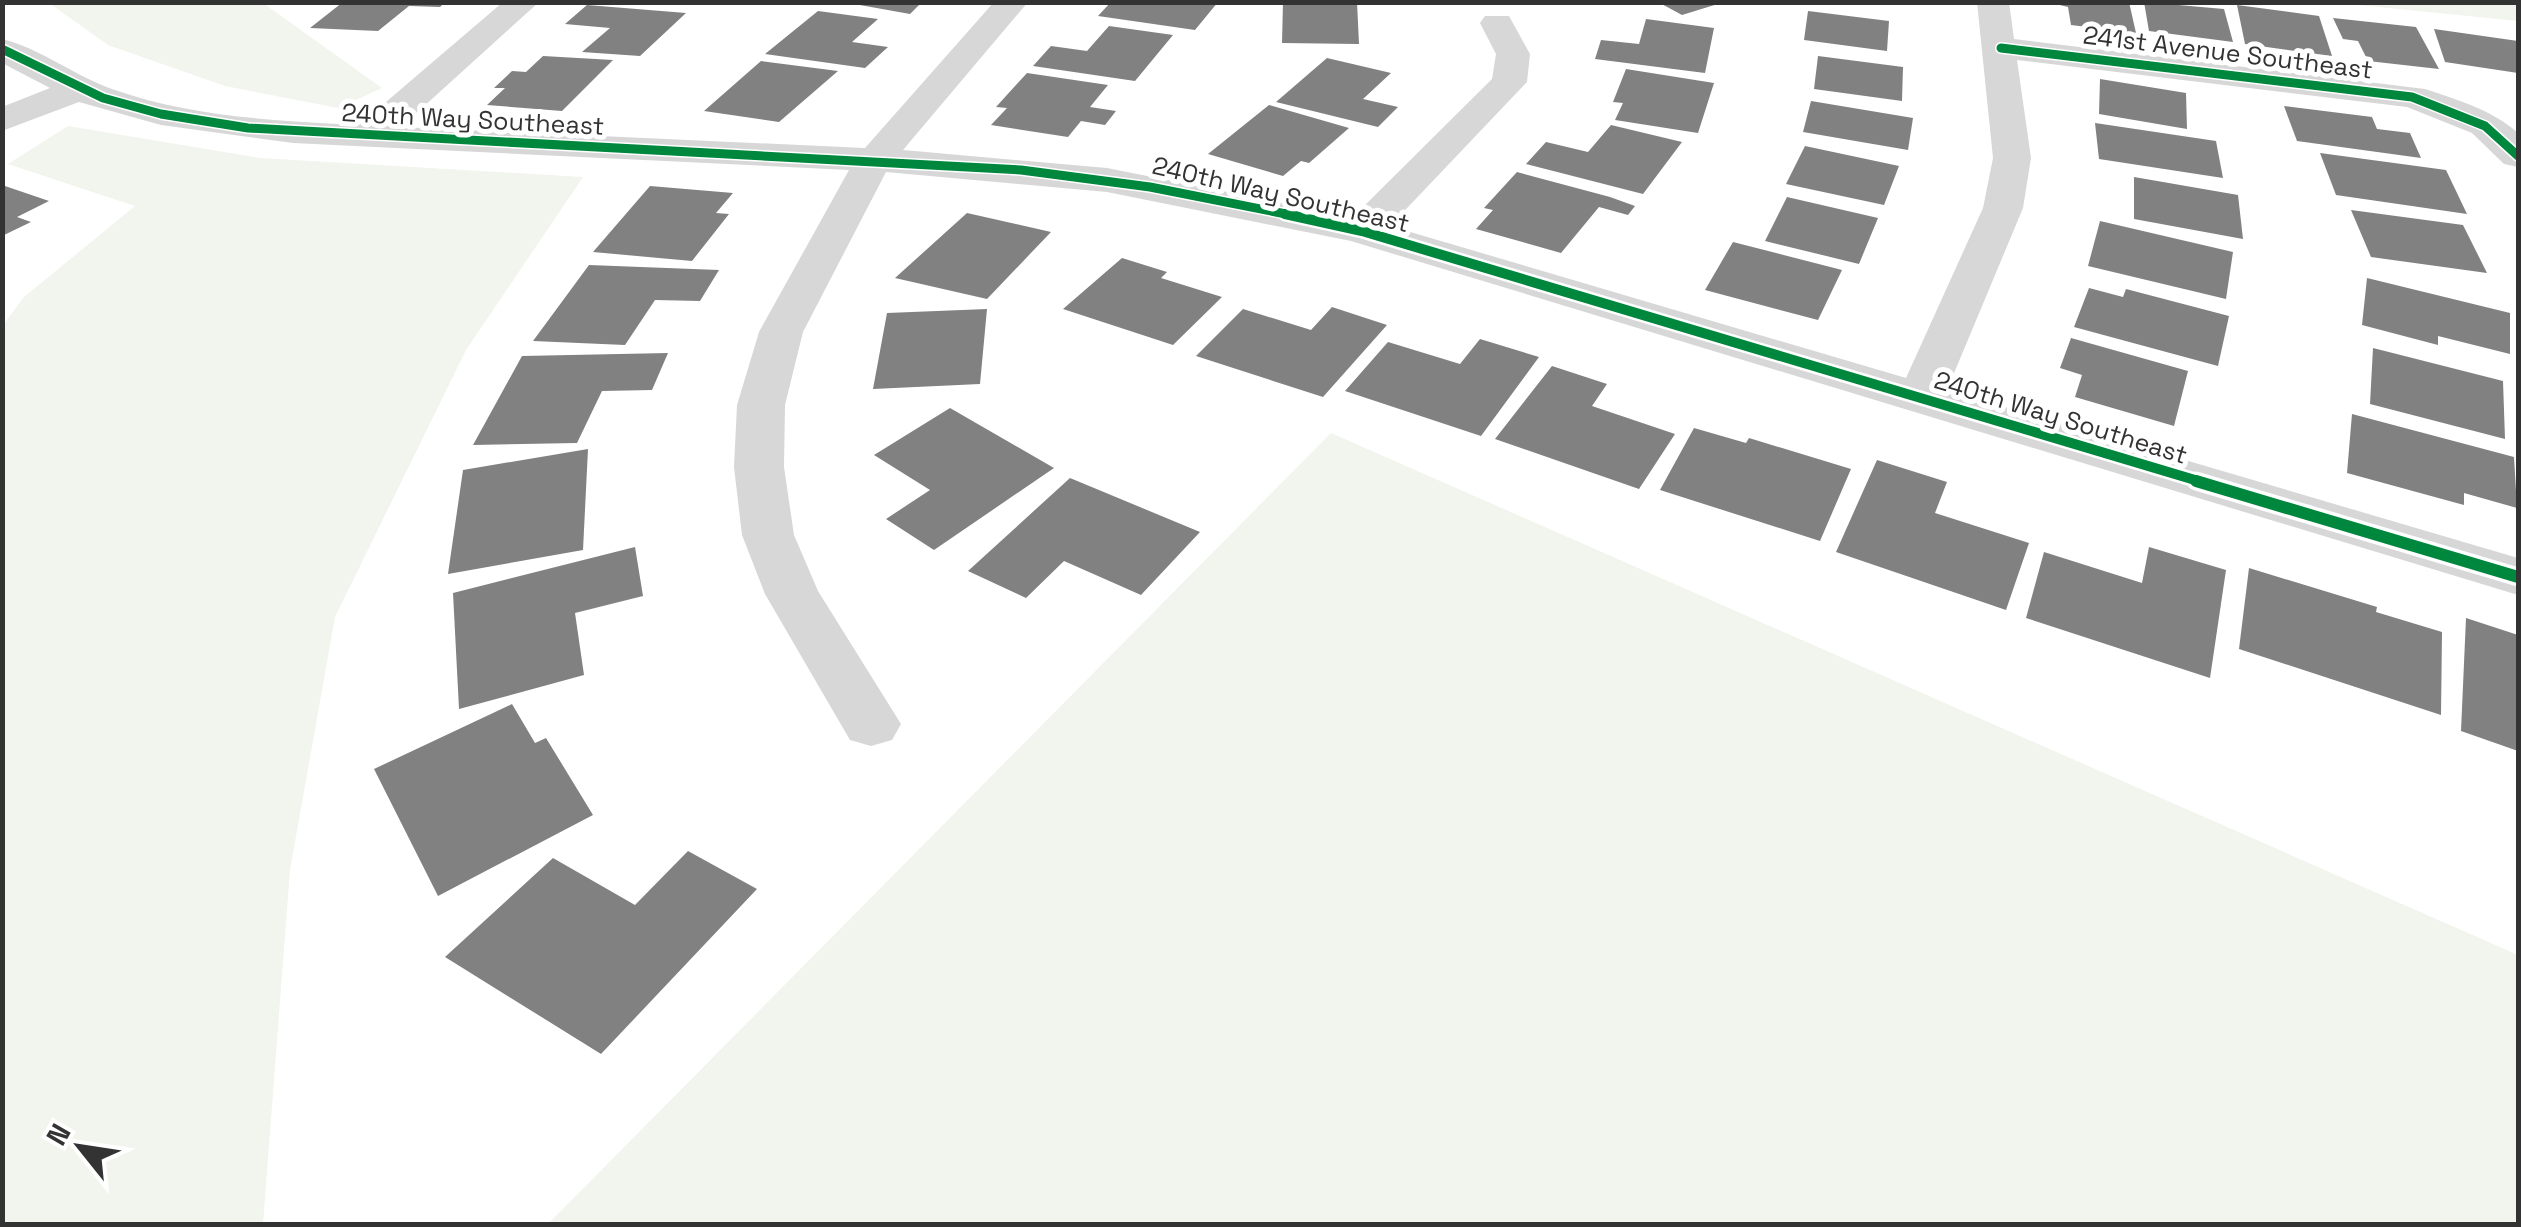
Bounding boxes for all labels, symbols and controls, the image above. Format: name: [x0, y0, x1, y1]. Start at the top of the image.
street label: 241st Avenue Southeast: [2081, 18, 2375, 86]
street label: 240th Way Southeast: [341, 96, 605, 142]
street label: 240th Way Southeast: [1149, 149, 1413, 239]
street label: 240th Way Southeast: [1931, 363, 2191, 471]
north arrow: [30, 1097, 130, 1197]
text: N: [38, 1117, 79, 1152]

